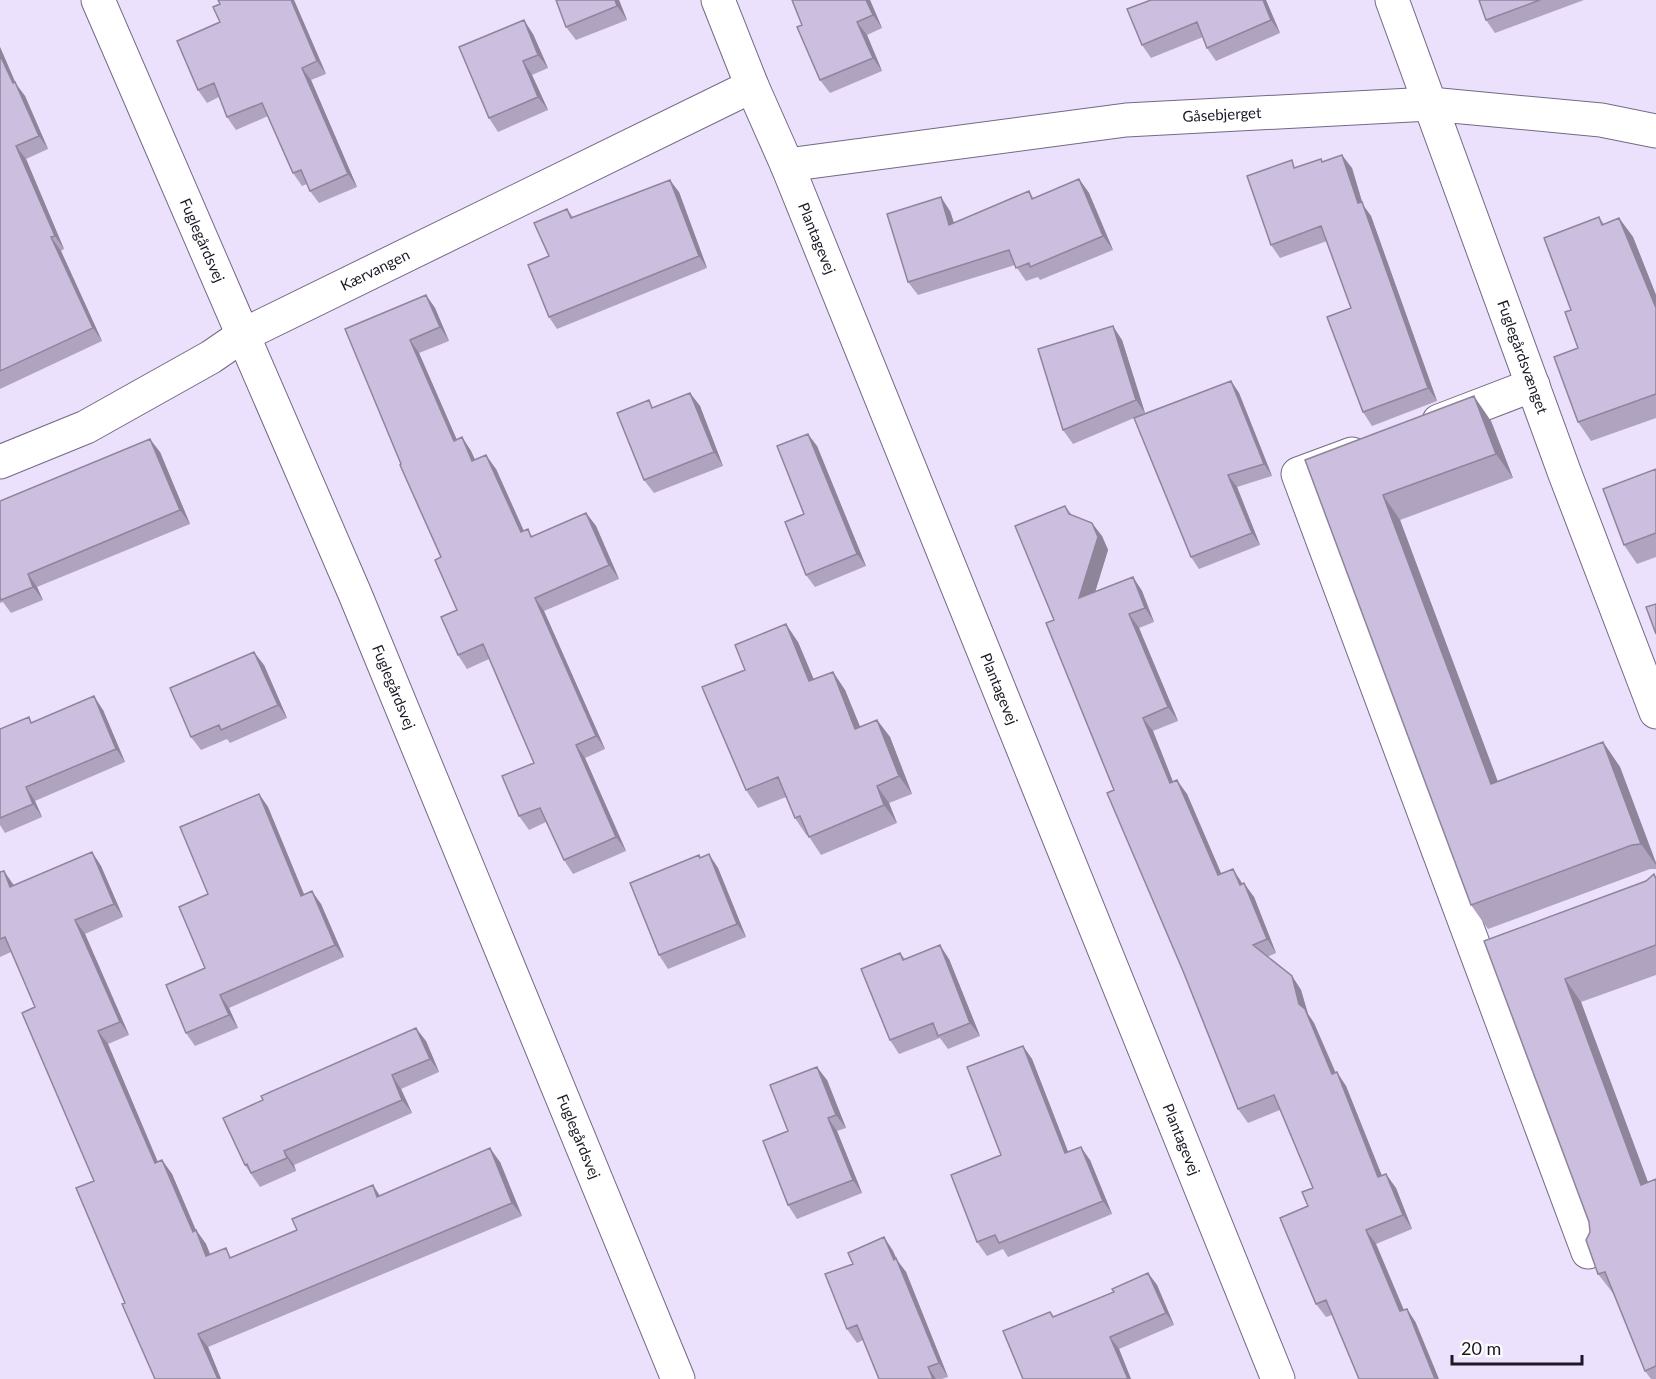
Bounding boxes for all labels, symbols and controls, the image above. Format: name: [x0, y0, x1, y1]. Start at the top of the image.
street label: Gåsebjerget: [1182, 103, 1262, 125]
street label: Fuglegårdsvej: [177, 195, 229, 285]
street label: Plantagevej: [795, 200, 840, 276]
street label: Kærvangen: [337, 245, 412, 294]
street label: Fuglegårdsvænget: [1494, 297, 1552, 417]
street label: Fuglegårdsvej: [369, 642, 420, 732]
street label: Plantagevej: [977, 650, 1022, 727]
street label: Fuglegårdsvej: [554, 1091, 605, 1181]
street label: Plantagevej: [1160, 1101, 1205, 1177]
scale bar: [1452, 1328, 1582, 1366]
text: 20 m: [1461, 1337, 1501, 1359]

